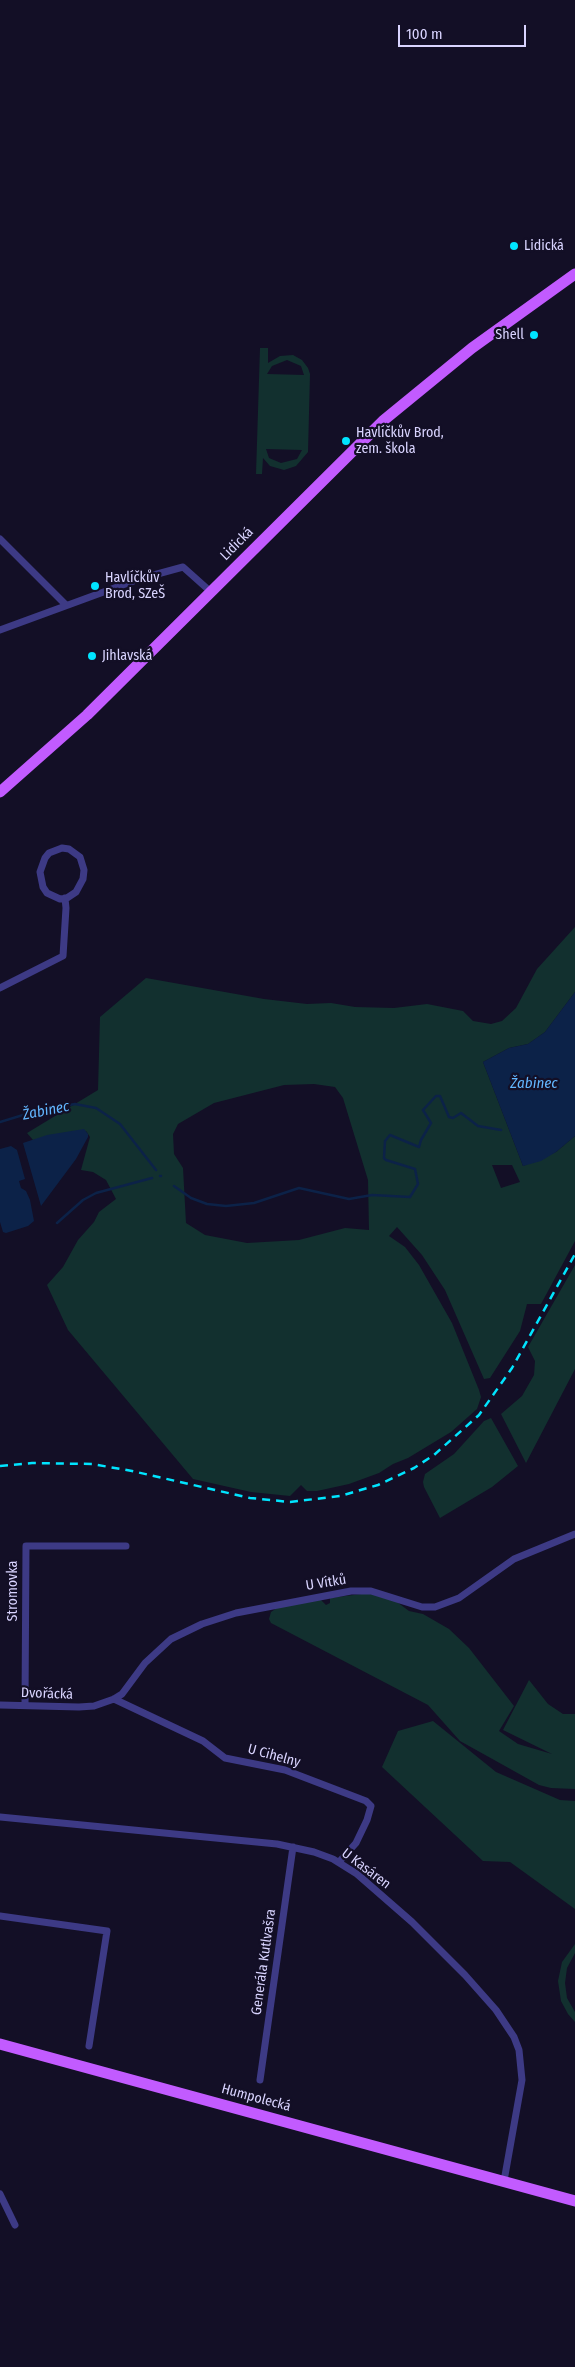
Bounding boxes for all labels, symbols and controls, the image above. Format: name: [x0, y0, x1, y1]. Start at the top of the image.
scale bar: [400, 15, 528, 47]
text: 100 m: [406, 25, 443, 43]
place label: Lidická: [524, 238, 564, 254]
marker: Lidická: [508, 240, 520, 252]
place label: Shell: [495, 327, 524, 343]
marker: Shell: [528, 329, 540, 341]
place label: Havlíčkův Brod, zem. škola: [356, 425, 444, 458]
marker: Havlíčkův Brod, zem. škola: [340, 435, 352, 447]
street label: Lidická: [217, 524, 257, 564]
place label: Havlíčkův Brod, SZeŠ: [105, 570, 165, 602]
marker: Havlíčkův Brod, SZeŠ: [89, 580, 101, 592]
place label: Jihlavská: [102, 648, 152, 664]
marker: Jihlavská: [86, 650, 98, 662]
water label: Žabinec: [510, 1075, 558, 1093]
water label: Žabinec: [21, 1098, 71, 1124]
street label: Stromovka: [5, 1561, 21, 1621]
street label: U Vítků: [305, 1572, 347, 1594]
street label: Dvořácká: [21, 1685, 73, 1703]
street label: U Cihelny: [246, 1741, 302, 1771]
street label: U Kasáren: [338, 1845, 394, 1893]
street label: Generála Kutlvašra: [248, 1908, 280, 2016]
street label: Humpolecká: [219, 2081, 293, 2115]

